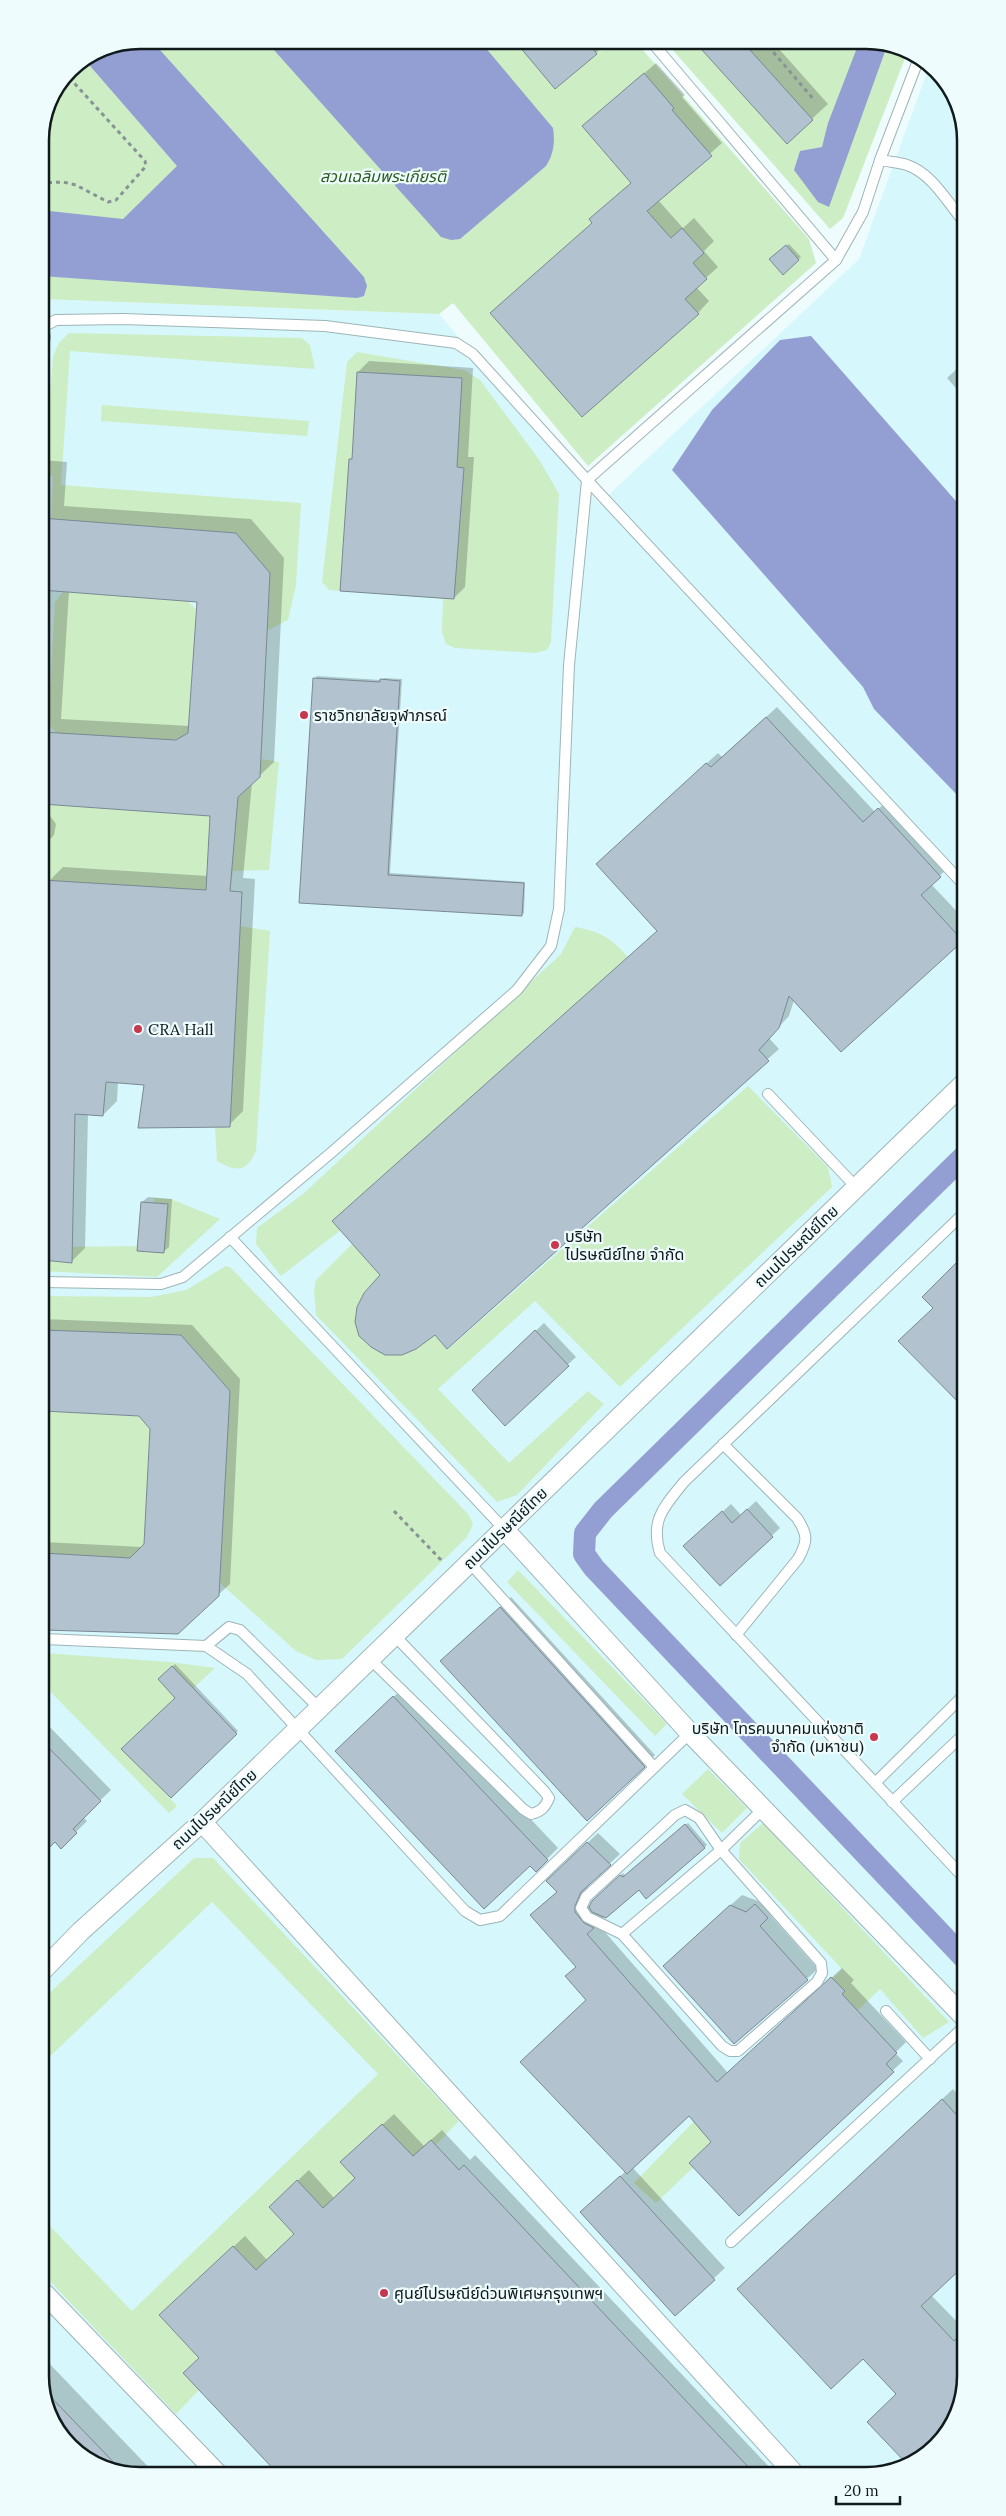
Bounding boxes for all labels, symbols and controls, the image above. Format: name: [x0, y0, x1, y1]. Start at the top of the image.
park label: สวนเฉลิมพระเกียรติ: [320, 166, 448, 186]
place label: ราชวิทยาลัยจุฬาภรณ์: [314, 705, 447, 725]
marker: ราชวิทยาลัยจุฬาภรณ์: [298, 709, 310, 721]
place label: CRA Hall: [148, 1019, 214, 1039]
marker: CRA Hall: [132, 1023, 144, 1035]
street label: ถนนไปรษณีย์ไทย: [750, 1201, 842, 1291]
place label: บริษัท ไปรษณีย์ไทย จำกัด: [564, 1226, 684, 1264]
marker: บริษัท ไปรษณีย์ไทย จำกัด: [549, 1239, 561, 1251]
street label: ถนนไปรษณีย์ไทย: [459, 1483, 551, 1573]
place label: บริษัท โทรคมนาคมแห่งชาติ จำกัด (มหาชน): [692, 1718, 864, 1757]
marker: บริษัท โทรคมนาคมแห่งชาติ จำกัด (มหาชน): [868, 1731, 880, 1743]
street label: ถนนไปรษณีย์ไทย: [167, 1764, 261, 1854]
place label: ศูนย์ไปรษณีย์ด่วนพิเศษกรุงเทพฯ: [394, 2283, 603, 2303]
marker: ศูนย์ไปรษณีย์ด่วนพิเศษกรุงเทพฯ: [378, 2287, 390, 2299]
scale bar: [836, 2474, 900, 2506]
text: 20 m: [844, 2481, 879, 2500]

